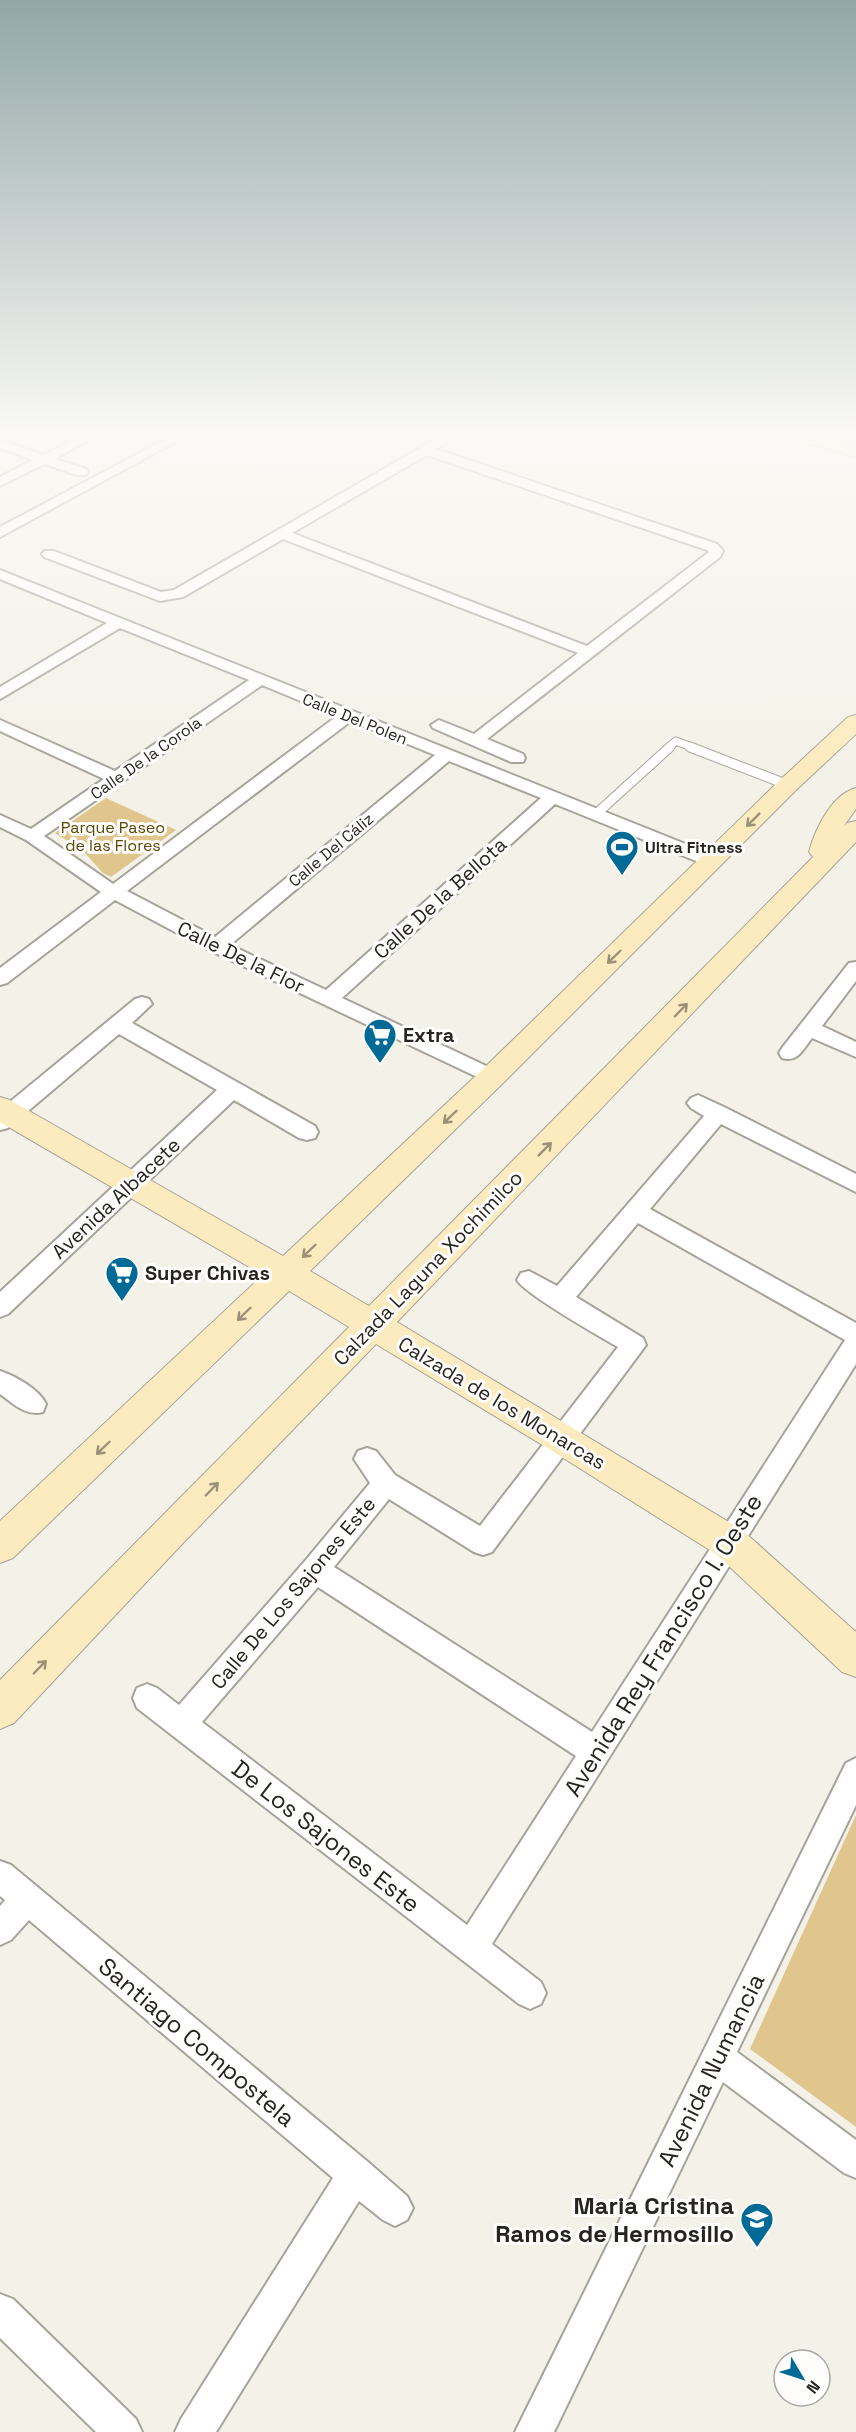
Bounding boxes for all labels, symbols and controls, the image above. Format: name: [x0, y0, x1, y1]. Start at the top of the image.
street label: Calle Del Polen: [299, 688, 411, 750]
street label: Calle De la Corola: [86, 712, 206, 804]
street label: Calle Del Cáliz: [284, 808, 378, 892]
one-way arrow: [746, 813, 761, 828]
park label: Parque Paseo de las Flores: [61, 817, 165, 856]
sports icon: Ultra Fitness: [604, 829, 640, 876]
street label: Calle De la Bellota: [368, 831, 512, 965]
place label: Ultra Fitness: [645, 837, 743, 858]
street label: Calle De la Flor: [173, 915, 309, 999]
one-way arrow: [607, 950, 622, 964]
one-way arrow: [674, 1002, 688, 1017]
supermarket icon: Extra: [362, 1017, 398, 1064]
place label: Extra: [403, 1022, 455, 1048]
one-way arrow: [442, 1110, 457, 1124]
street label: Avenida Albacete: [46, 1132, 186, 1264]
one-way arrow: [538, 1142, 552, 1157]
street label: Calzada Laguna Xochimilco: [328, 1165, 528, 1371]
one-way arrow: [301, 1244, 316, 1259]
supermarket icon: Super Chivas: [104, 1255, 140, 1302]
place label: Super Chivas: [145, 1260, 270, 1286]
one-way arrow: [237, 1306, 252, 1320]
street label: Calzada de los Monarcas: [393, 1331, 611, 1475]
one-way arrow: [95, 1441, 110, 1456]
one-way arrow: [204, 1481, 219, 1496]
street label: Avenida Rey Francisco I. Oeste: [557, 1488, 769, 1802]
street label: Calle De Los Sajones Este: [205, 1491, 381, 1695]
one-way arrow: [33, 1659, 48, 1674]
street label: De Los Sajones Este: [226, 1753, 426, 1919]
street label: Santiago Compostela: [92, 1951, 302, 2134]
street label: Avenida Numancia: [651, 1968, 771, 2172]
place label: Maria Cristina Ramos de Hermosillo: [495, 2190, 734, 2249]
school or university icon: Maria Cristina Ramos de Hermosillo: [739, 2201, 775, 2248]
north arrow: [772, 2348, 832, 2408]
text: N: [802, 2376, 825, 2398]

